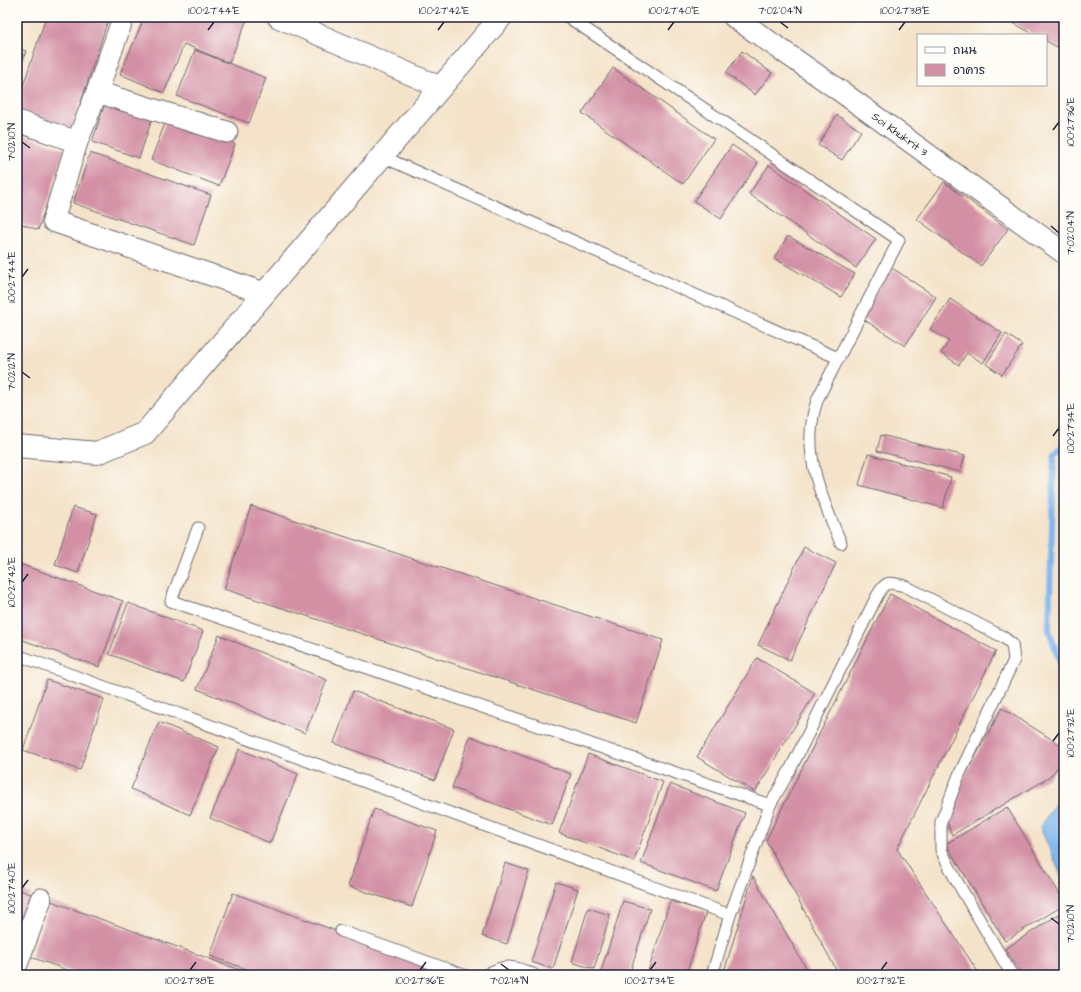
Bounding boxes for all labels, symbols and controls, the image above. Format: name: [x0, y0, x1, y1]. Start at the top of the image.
text: 100°27'44"E: [188, 4, 240, 18]
text: 100°27'42"E: [419, 4, 469, 18]
text: 100°27'40"E: [649, 4, 700, 18]
text: 7°02'04"N: [758, 4, 802, 18]
text: 100°27'38"E: [880, 4, 930, 18]
legend: [917, 34, 1047, 86]
text: ถนน: [953, 42, 977, 59]
text: อาคาร: [953, 62, 985, 79]
text: 100°27'36"E: [1064, 97, 1078, 147]
street label: Soi Khukrit 3: [869, 109, 931, 160]
text: 7°02'10"N: [5, 123, 19, 161]
text: 7°02'04"N: [1064, 211, 1078, 255]
text: 100°27'44"E: [5, 251, 19, 303]
text: 7°02'12"N: [5, 353, 19, 391]
text: 100°27'34"E: [1064, 403, 1078, 453]
text: 100°27'42"E: [5, 557, 19, 607]
text: 100°27'32"E: [1064, 709, 1078, 757]
text: 100°27'40"E: [5, 862, 19, 914]
text: 7°02'10"N: [1064, 905, 1078, 943]
text: 100°27'38"E: [165, 974, 215, 988]
text: 100°27'36"E: [395, 974, 445, 988]
text: 7°02'14"N: [490, 974, 528, 988]
text: 100°27'34"E: [625, 974, 675, 988]
text: 100°27'32"E: [857, 974, 905, 988]

